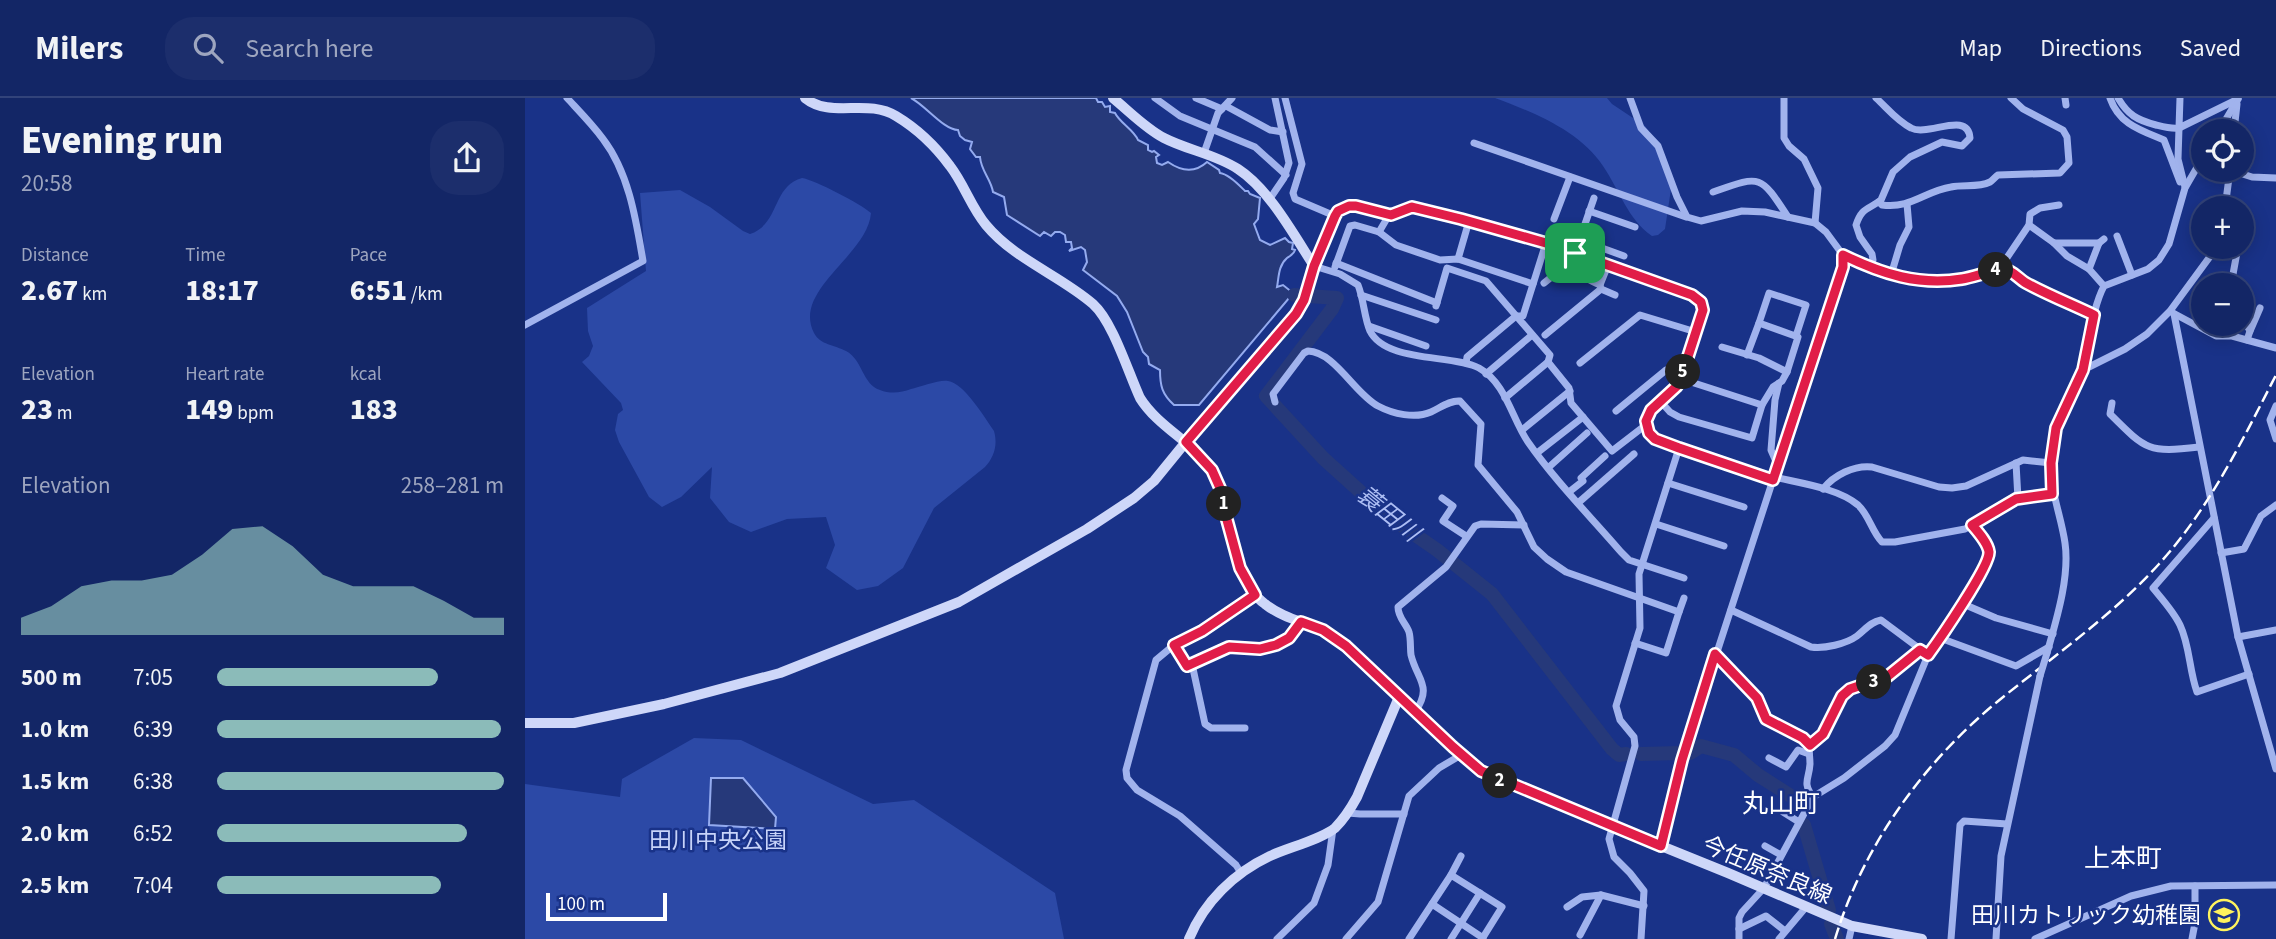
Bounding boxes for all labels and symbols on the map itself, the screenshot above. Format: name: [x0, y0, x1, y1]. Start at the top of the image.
pin: [1545, 223, 1605, 283]
pin: 4: [1979, 252, 2013, 288]
pin: 5: [1665, 354, 1701, 390]
water label: 蓑田川: [1349, 478, 1429, 552]
pin: 1: [1207, 486, 1241, 522]
pin: 3: [1857, 664, 1891, 700]
pin: 2: [1483, 764, 1517, 798]
district label: 丸山町: [1742, 785, 1820, 822]
park label: 田川中央公園: [649, 824, 787, 857]
street label: 今任原奈良線: [1697, 828, 1837, 912]
district label: 上本町: [2084, 840, 2162, 877]
scale bar: [546, 890, 667, 922]
school or university icon: 田川カトリック幼稚園: [2207, 898, 2241, 932]
place label: 田川カトリック幼稚園: [1971, 899, 2201, 932]

